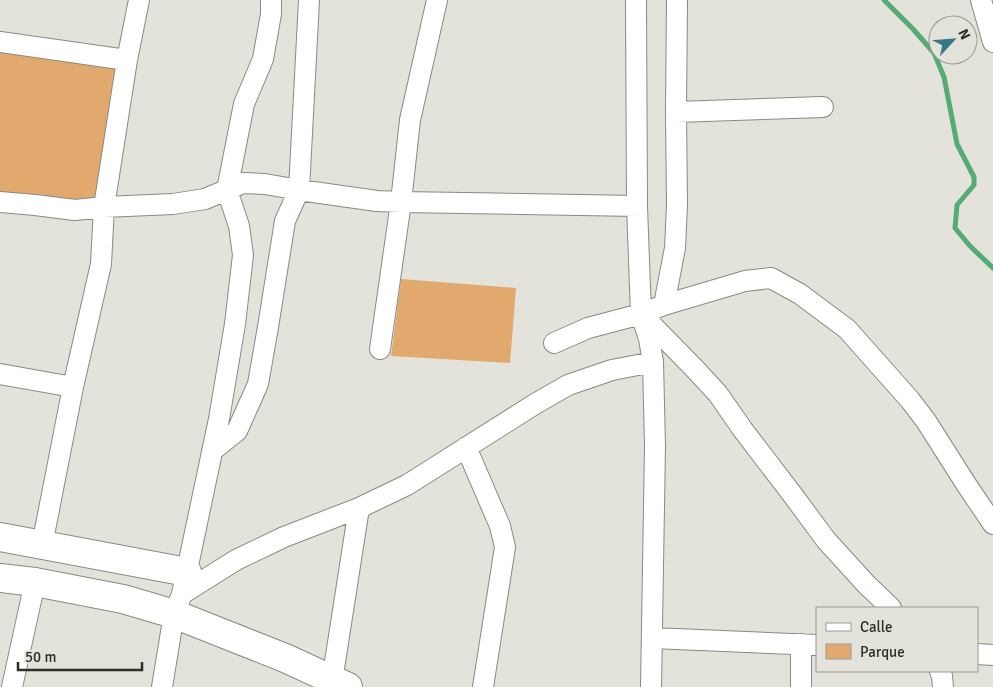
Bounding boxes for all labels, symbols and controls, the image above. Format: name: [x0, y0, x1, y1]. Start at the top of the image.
north arrow: [928, 15, 978, 65]
text: N: [954, 26, 974, 43]
legend: [816, 607, 978, 672]
text: Calle: [860, 618, 893, 636]
scale bar: [18, 640, 141, 672]
text: Parque: [860, 643, 905, 661]
text: 50 m: [25, 648, 56, 666]

